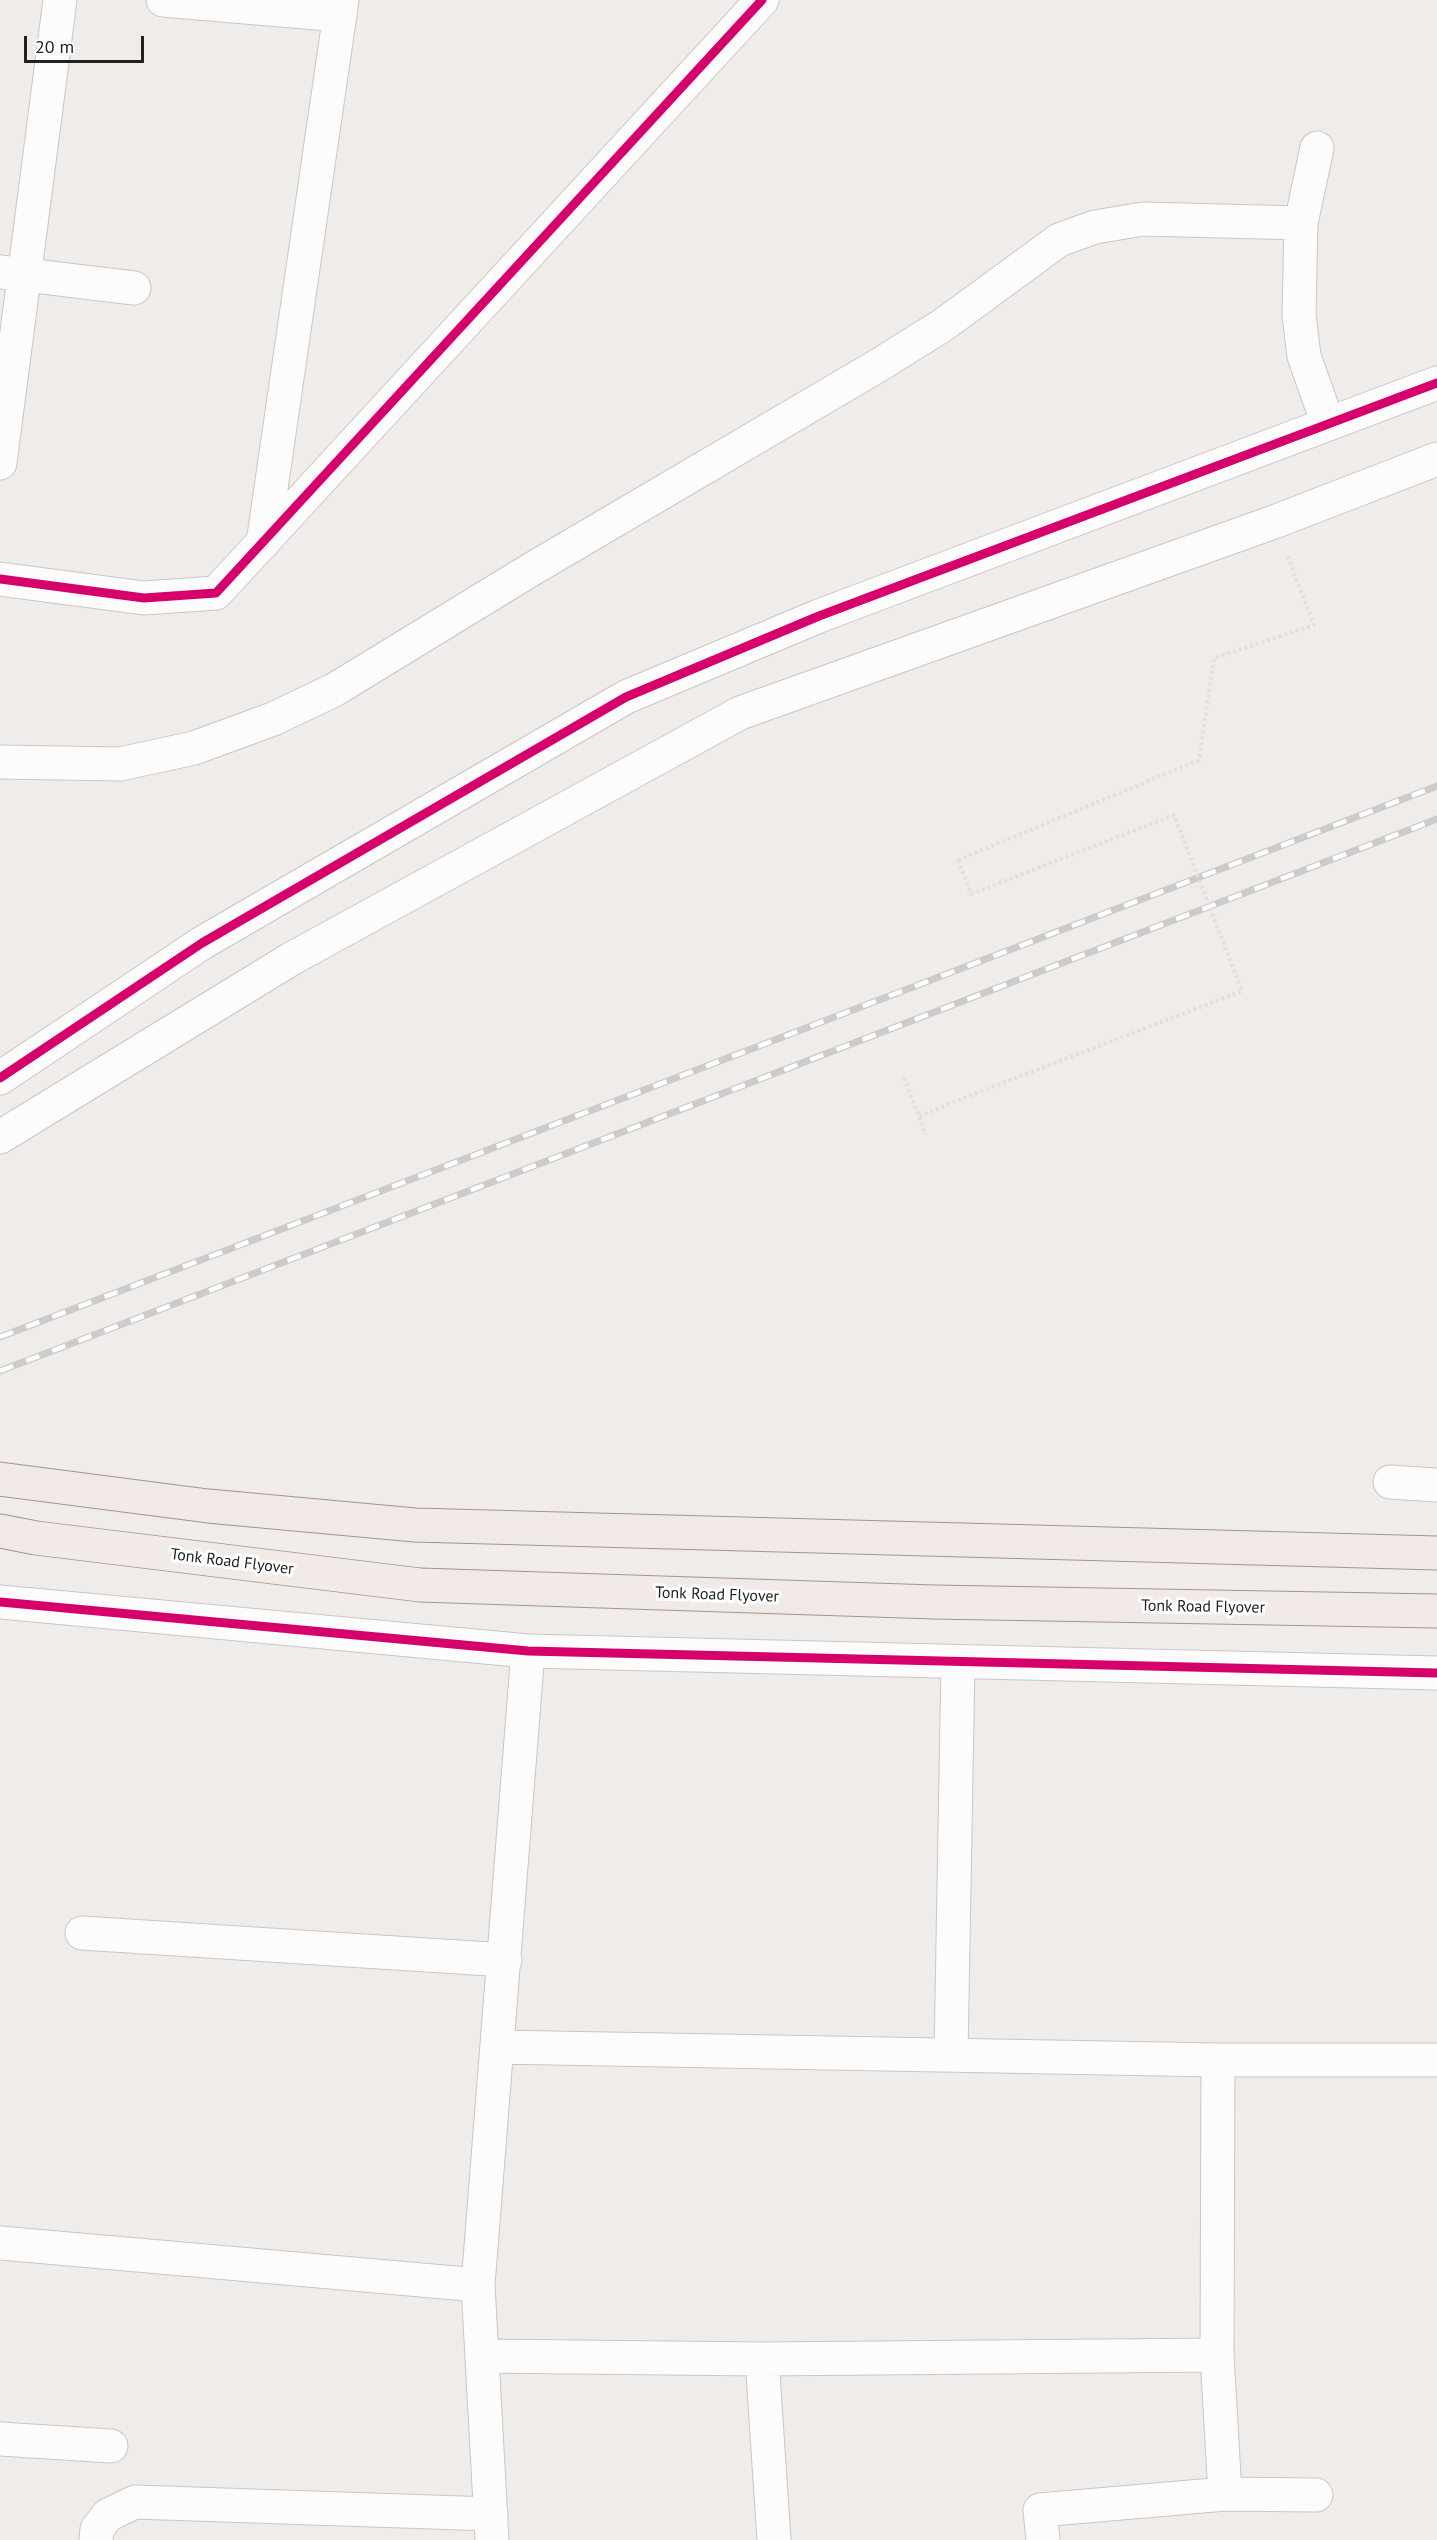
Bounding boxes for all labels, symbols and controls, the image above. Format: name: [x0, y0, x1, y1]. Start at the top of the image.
scale bar: [27, 24, 147, 62]
text: 20 m: [35, 35, 74, 58]
street label: Tonk Road Flyover: [169, 1545, 295, 1579]
street label: Tonk Road Flyover: [655, 1583, 779, 1607]
street label: Tonk Road Flyover: [1141, 1596, 1265, 1618]

